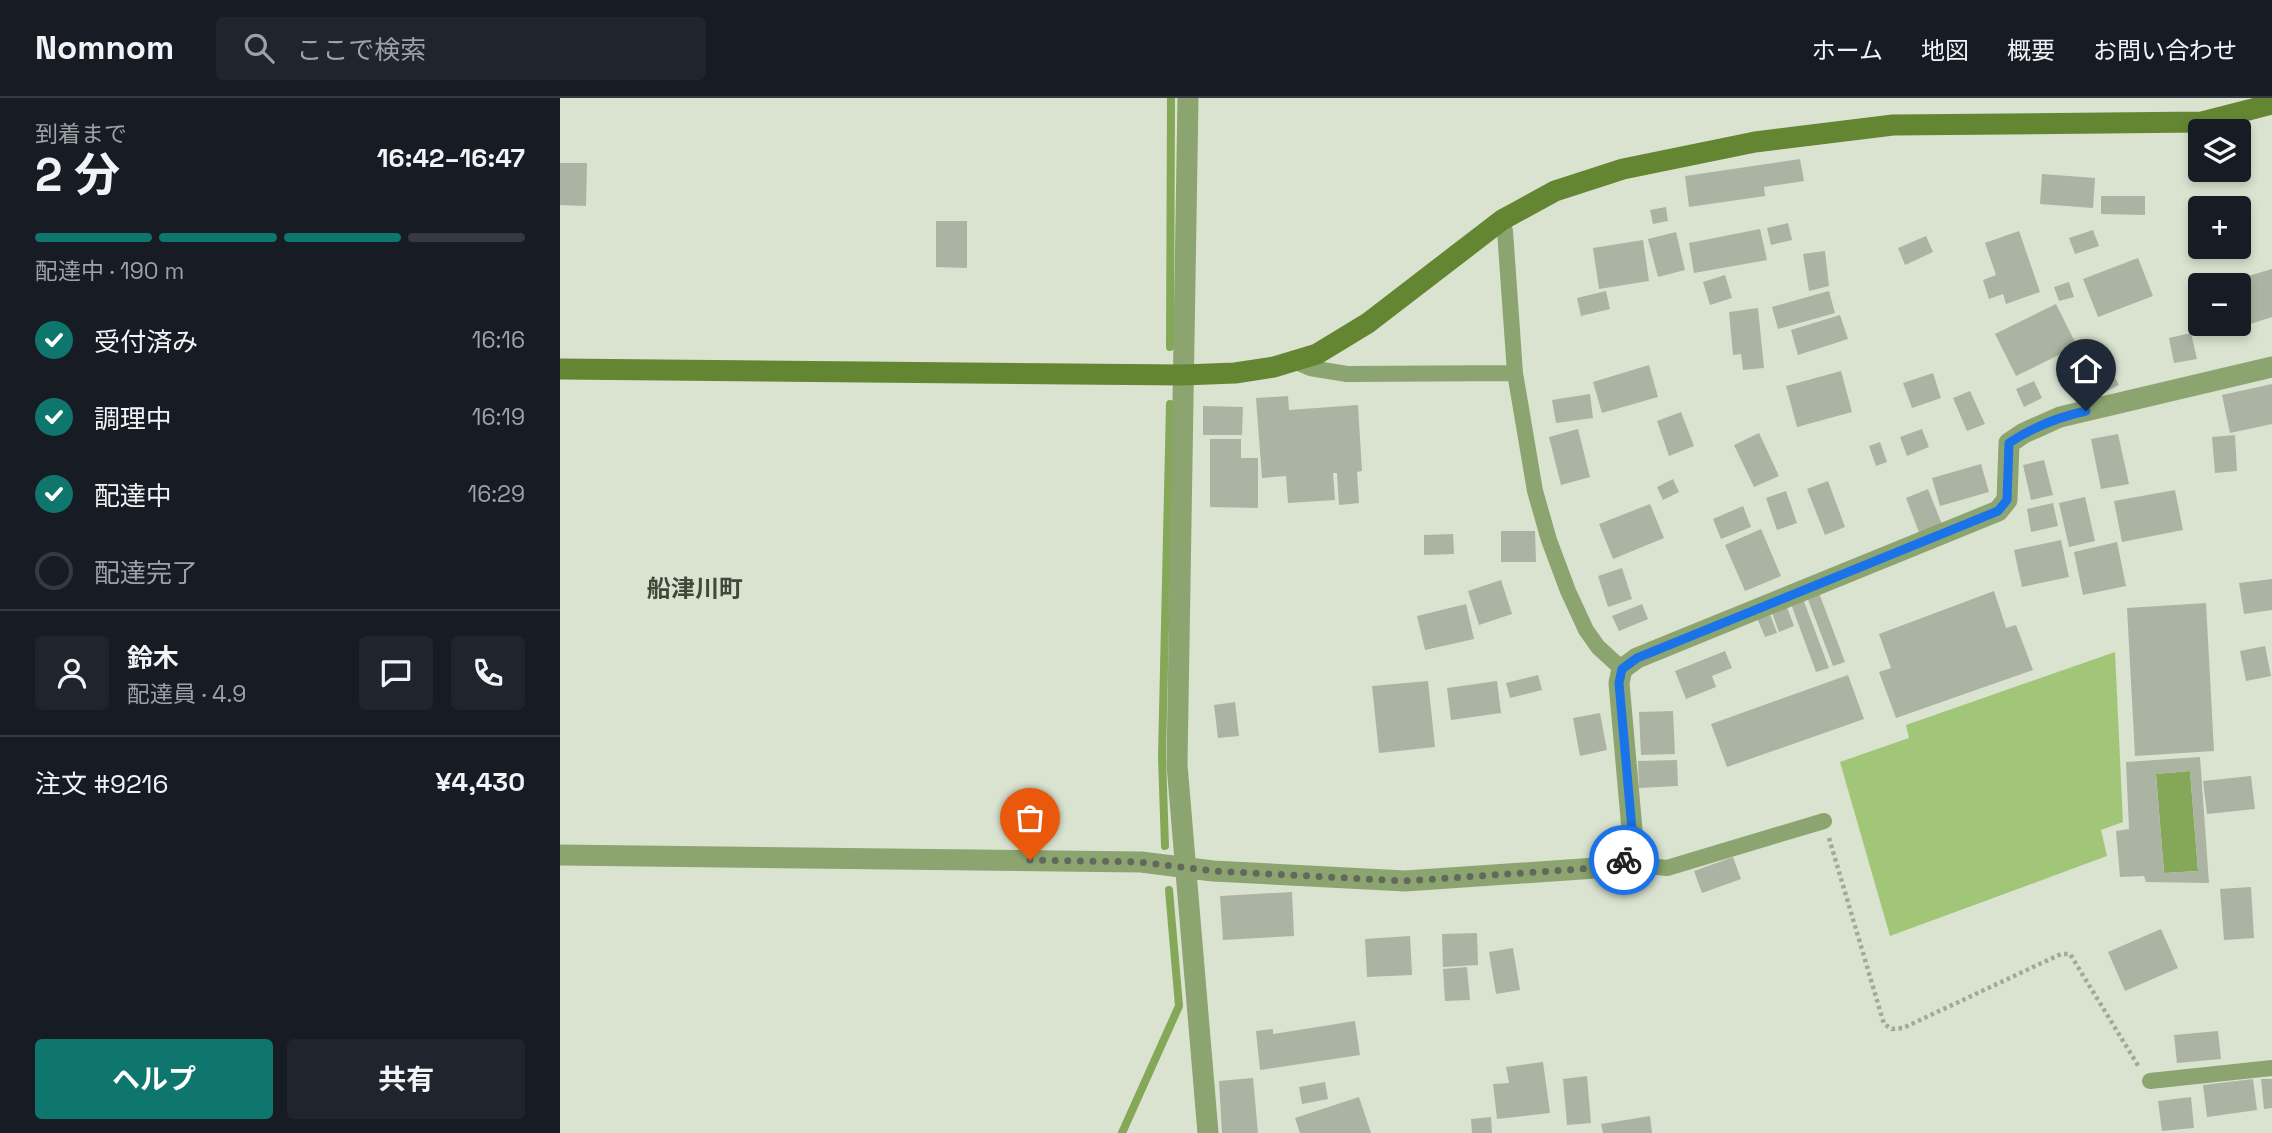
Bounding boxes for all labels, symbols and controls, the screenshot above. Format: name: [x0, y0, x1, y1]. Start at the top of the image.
search box: [216, 17, 706, 80]
text: Nomnom: [35, 27, 174, 69]
icon: search: [240, 29, 278, 67]
text: ここで検索: [296, 33, 426, 67]
text: ホーム: [1812, 35, 1883, 66]
text: 地図: [1921, 35, 1969, 66]
text: 概要: [2007, 35, 2055, 66]
text: お問い合わせ: [2093, 35, 2237, 66]
text: 到着まで: [35, 119, 127, 149]
map controls: [2188, 119, 2251, 336]
button: layers: [2188, 119, 2251, 182]
text: 16:42–16:47: [377, 141, 525, 175]
text: 2 分: [35, 146, 120, 204]
button: +: [2188, 196, 2251, 259]
text: 配達中 · 190 m: [35, 256, 184, 286]
button: −: [2188, 273, 2251, 336]
icon: check: [35, 321, 73, 359]
text: 受付済み: [94, 325, 198, 359]
text: 16:16: [472, 325, 525, 355]
pin: [2056, 339, 2116, 411]
icon: home: [2067, 350, 2105, 388]
icon: check: [35, 398, 73, 436]
text: 調理中: [94, 402, 172, 436]
text: 16:19: [472, 402, 525, 432]
icon: check: [35, 475, 73, 513]
text: 配達中: [94, 479, 172, 513]
text: 16:29: [468, 479, 525, 509]
text: 配達完了: [94, 556, 198, 590]
district label: 船津川町: [647, 573, 743, 604]
button: person: [35, 636, 109, 710]
button: chat: [359, 636, 433, 710]
button: phone: [451, 636, 525, 710]
text: 鈴木: [127, 641, 179, 675]
text: 配達員 · 4.9: [127, 679, 246, 709]
text: ¥4,430: [436, 765, 525, 799]
text: 注文 #9216: [35, 767, 168, 801]
pin: [1000, 788, 1060, 860]
icon: bag: [1011, 799, 1049, 837]
courier: [1589, 825, 1659, 895]
icon: bike: [1605, 841, 1643, 879]
button: ヘルプ: [35, 1039, 273, 1119]
button: 共有: [287, 1039, 525, 1119]

